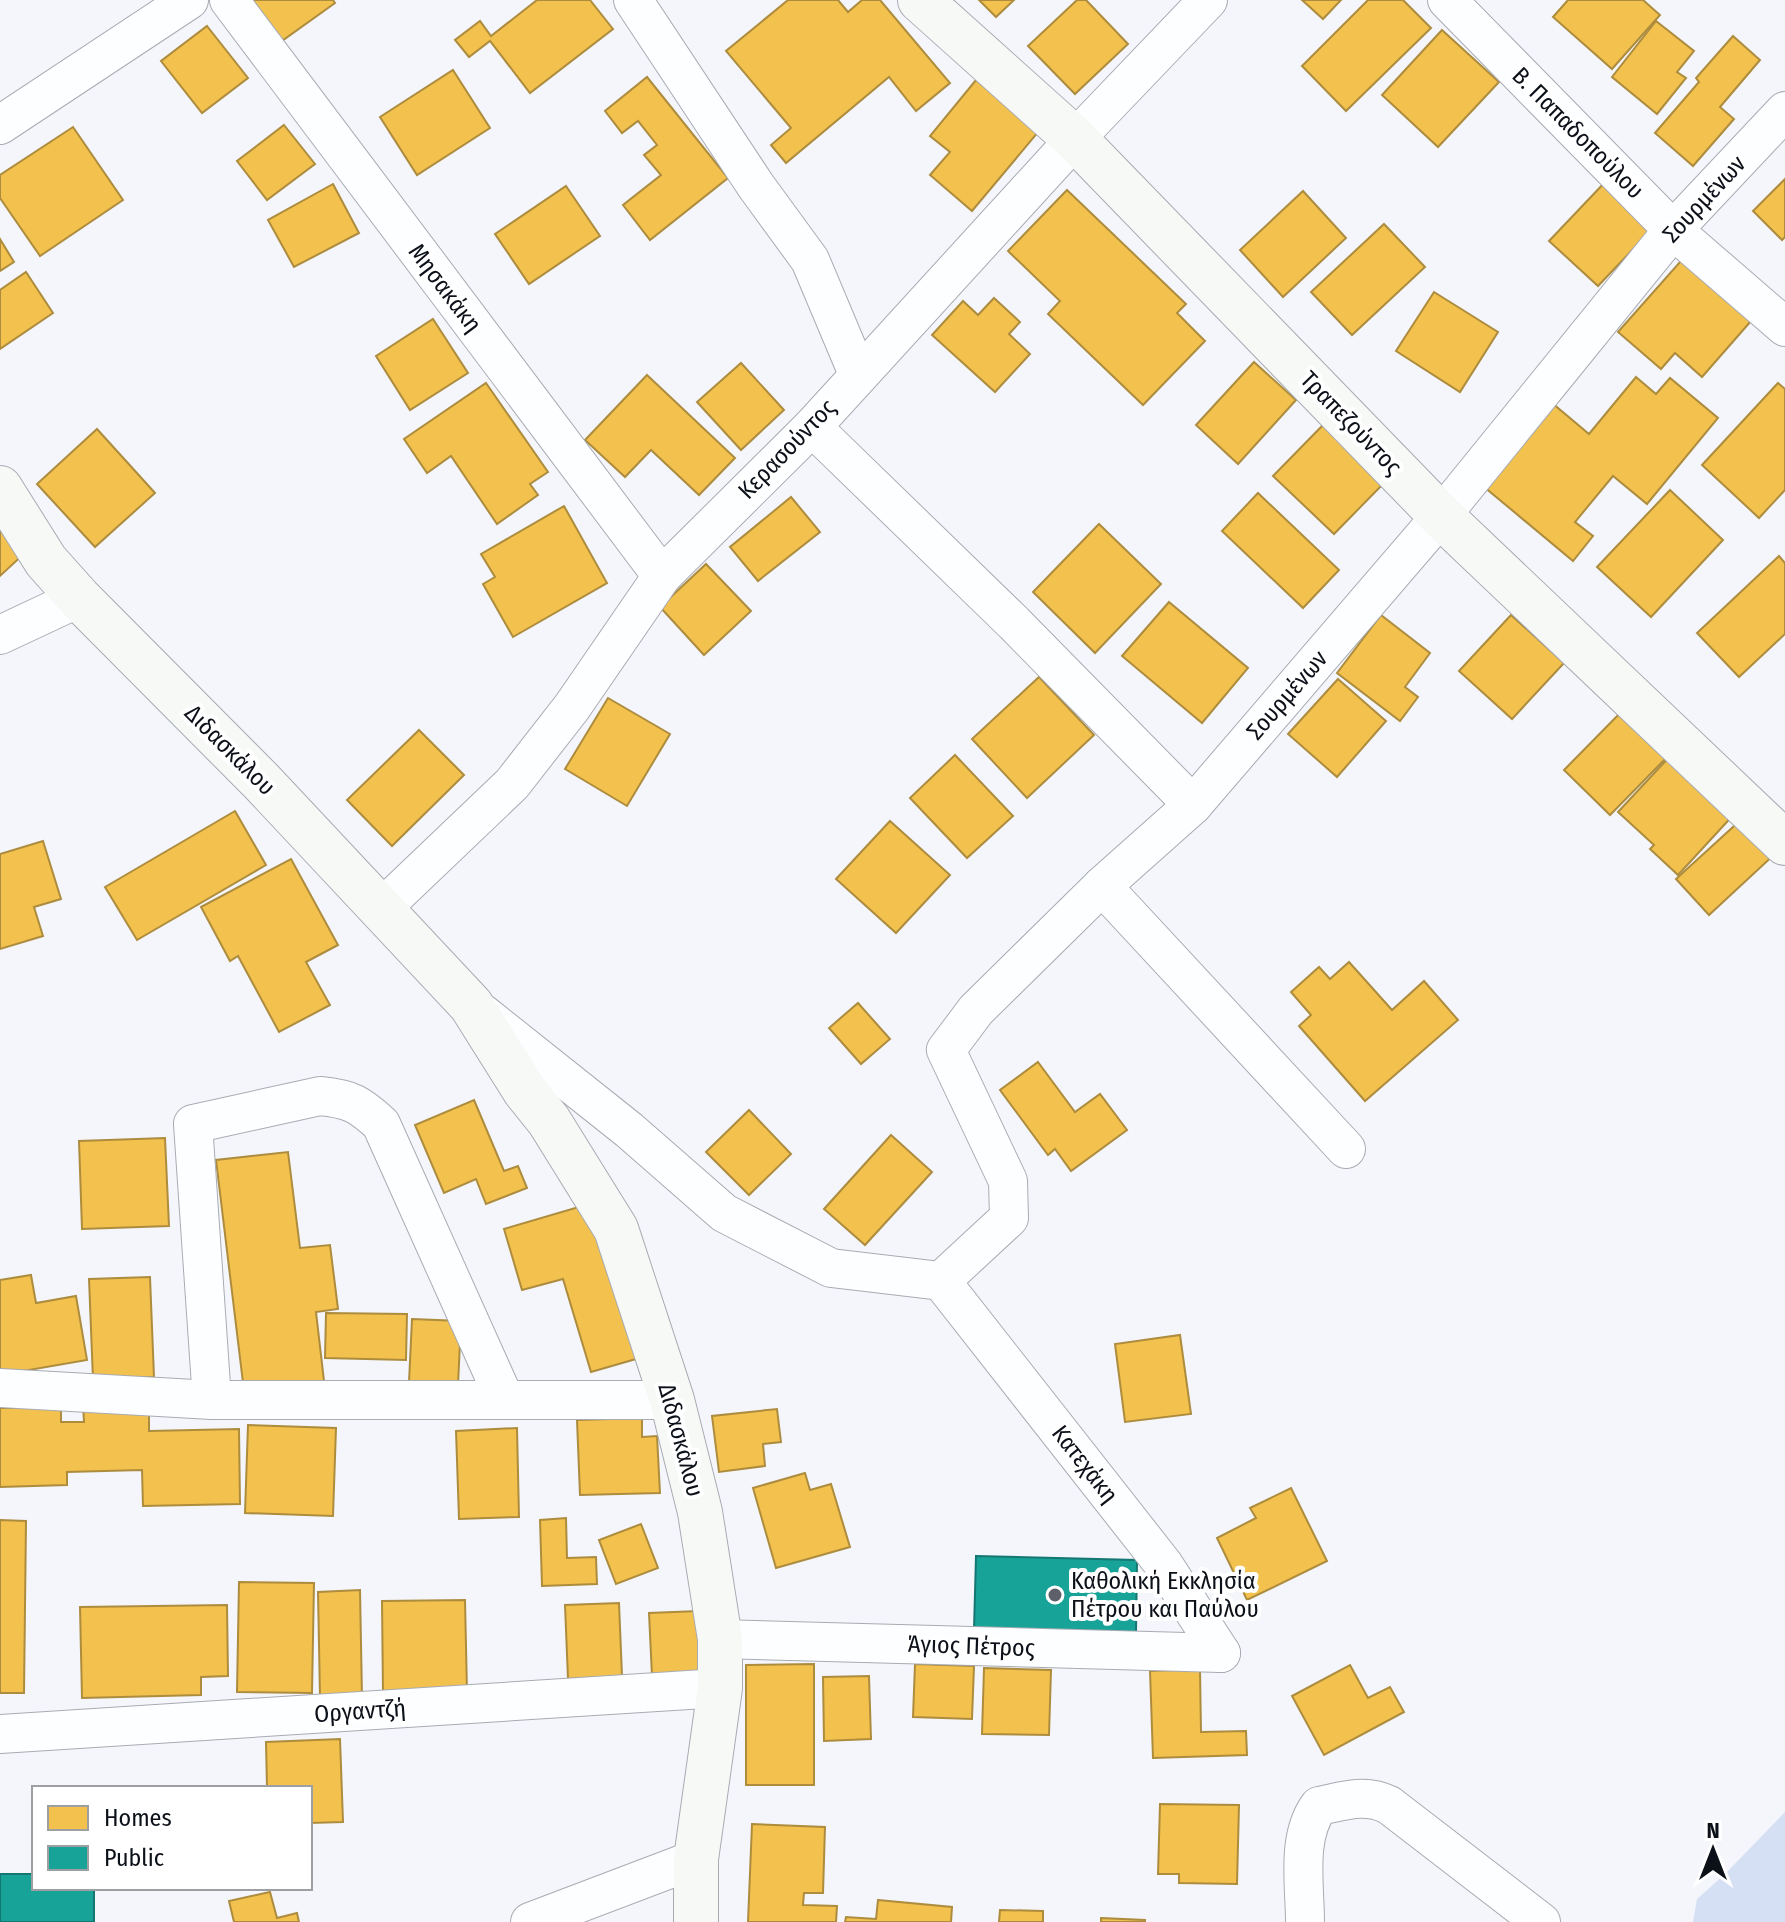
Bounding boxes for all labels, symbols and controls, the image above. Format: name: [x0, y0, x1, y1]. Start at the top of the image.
street label: B. Παπαδοπούλου: [1507, 62, 1649, 204]
street label: Σουρμένων: [1657, 149, 1752, 248]
street label: Μησακάκη: [403, 238, 487, 338]
street label: Τραπεζούντος: [1295, 365, 1407, 481]
street label: Κερασούντος: [733, 393, 841, 505]
street label: Σουρμένων: [1241, 645, 1333, 745]
street label: Διδασκάλου: [179, 699, 281, 801]
street label: Διδασκάλου: [652, 1380, 710, 1500]
street label: Κατεχάκη: [1046, 1420, 1124, 1508]
place label: Καθολική Εκκλησία Πέτρου και Παύλου: [1071, 1567, 1259, 1623]
marker: Καθολική Εκκλησία Πέτρου και Παύλου: [1046, 1586, 1064, 1604]
street label: Άγιος Πέτρος: [907, 1630, 1035, 1662]
street label: Οργαντζή: [313, 1694, 407, 1728]
legend: [32, 1786, 312, 1890]
text: Homes: [104, 1804, 172, 1832]
north arrow: [1673, 1810, 1753, 1890]
text: N: [1706, 1817, 1720, 1844]
text: Public: [104, 1844, 164, 1872]

